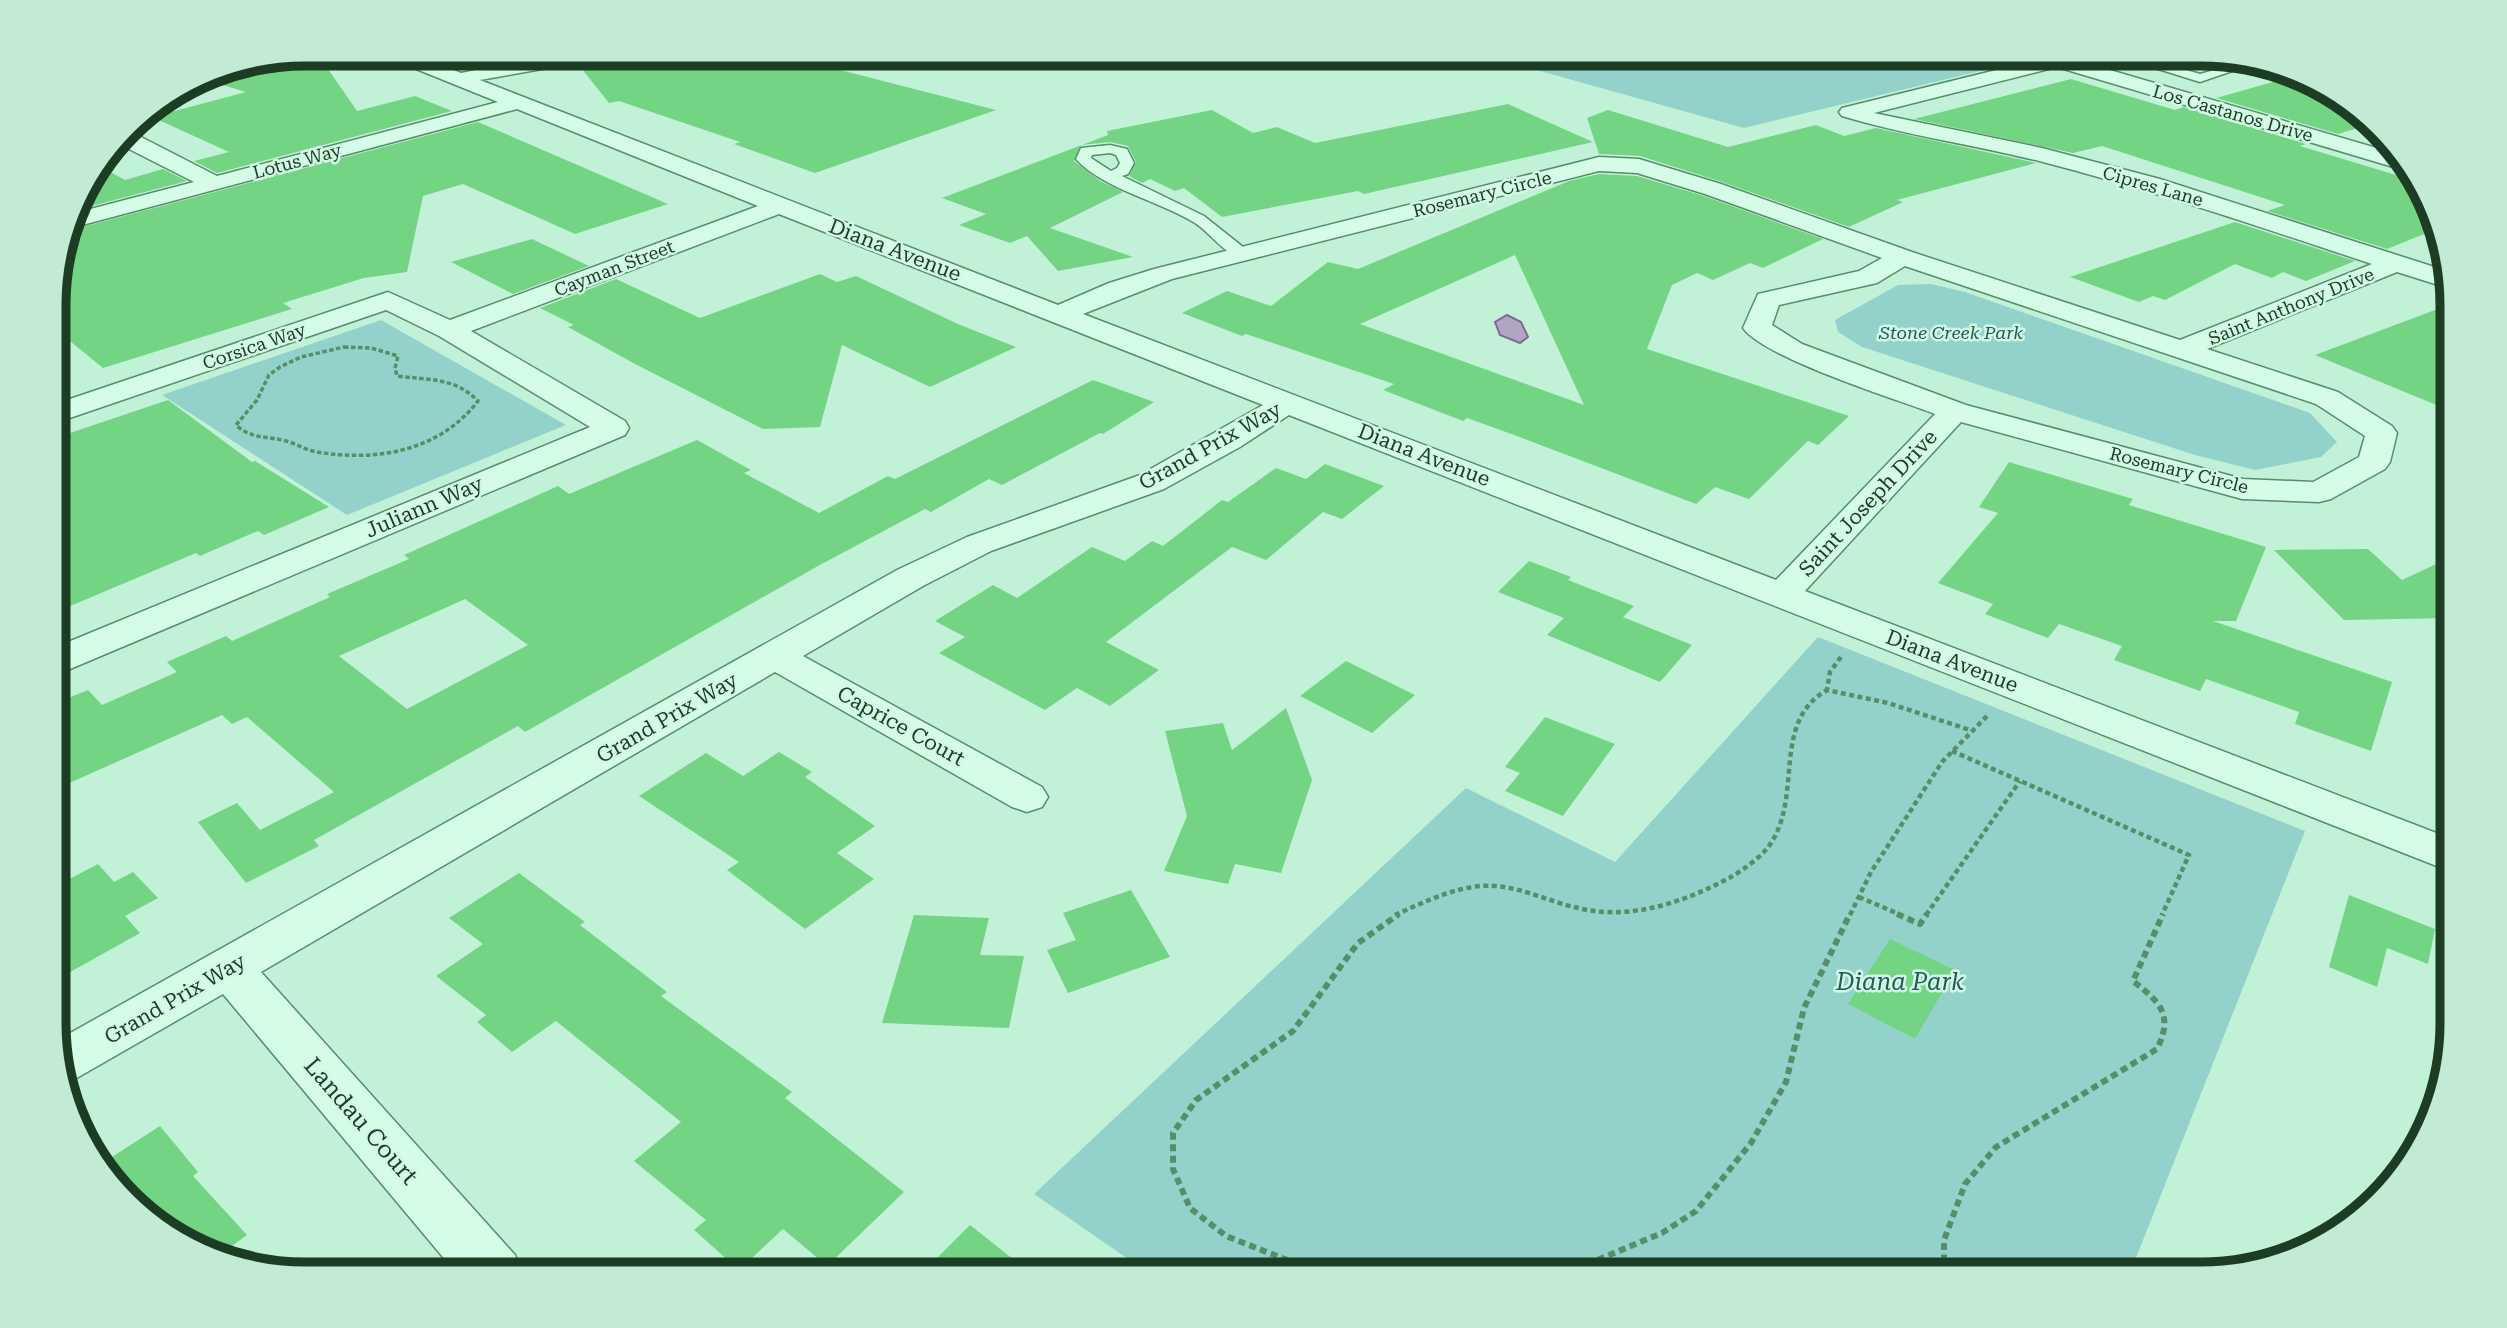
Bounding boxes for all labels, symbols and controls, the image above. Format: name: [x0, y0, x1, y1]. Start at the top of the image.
street label: Los Castanos Drive: [2150, 80, 2316, 146]
street label: Lotus Way: [250, 139, 344, 183]
street label: Cipres Lane: [2100, 162, 2206, 210]
street label: Rosemary Circle: [1410, 167, 1554, 221]
street label: Diana Avenue: [825, 214, 965, 286]
street label: Cayman Street: [551, 235, 677, 301]
street label: Saint Anthony Drive: [2205, 263, 2377, 349]
street label: Corsica Way: [200, 318, 309, 373]
park label: Stone Creek Park: [1878, 322, 2023, 343]
street label: Grand Prix Way: [1135, 397, 1286, 495]
street label: Diana Avenue: [1354, 419, 1494, 491]
street label: Saint Joseph Drive: [1794, 425, 1942, 581]
street label: Rosemary Circle: [2107, 443, 2251, 497]
street label: Juliann Way: [362, 471, 487, 543]
street label: Diana Avenue: [1882, 625, 2022, 697]
street label: Grand Prix Way: [592, 668, 742, 768]
street label: Caprice Court: [833, 681, 969, 771]
street label: Grand Prix Way: [100, 949, 250, 1049]
park label: Diana Park: [1835, 968, 1964, 996]
street label: Landau Court: [298, 1052, 424, 1190]

